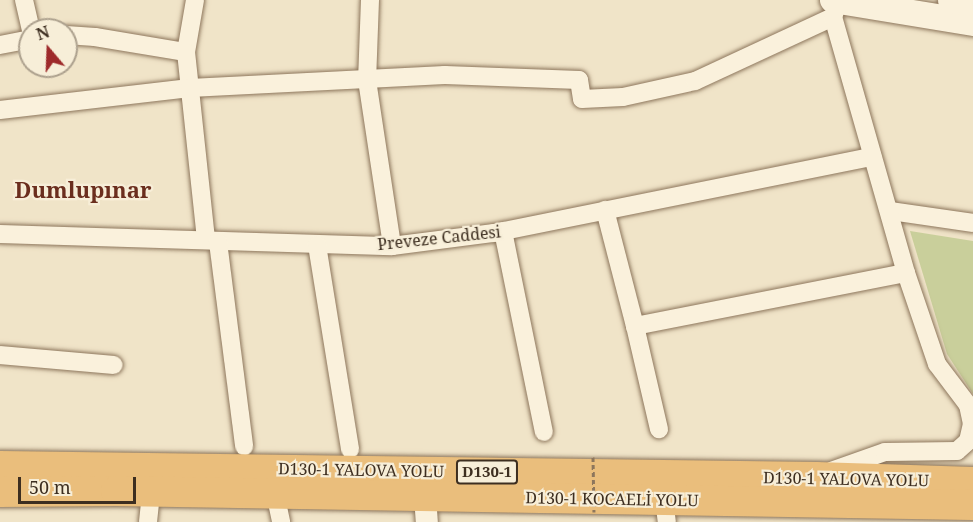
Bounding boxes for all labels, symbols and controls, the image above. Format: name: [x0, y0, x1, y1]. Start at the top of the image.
north arrow: [18, 18, 78, 78]
text: N: [33, 20, 52, 45]
district label: Dumlupınar: [15, 177, 151, 203]
street label: Preveze Caddesi: [376, 222, 502, 254]
street label: D130-1 YALOVA YOLU: [278, 459, 444, 481]
road number: D130-1: [456, 460, 518, 484]
scale bar: [21, 465, 140, 503]
street label: D130-1 YALOVA YOLU: [763, 468, 929, 490]
text: 50 m: [29, 475, 71, 499]
street label: D130-1 KOCAELİ YOLU: [525, 488, 699, 510]

